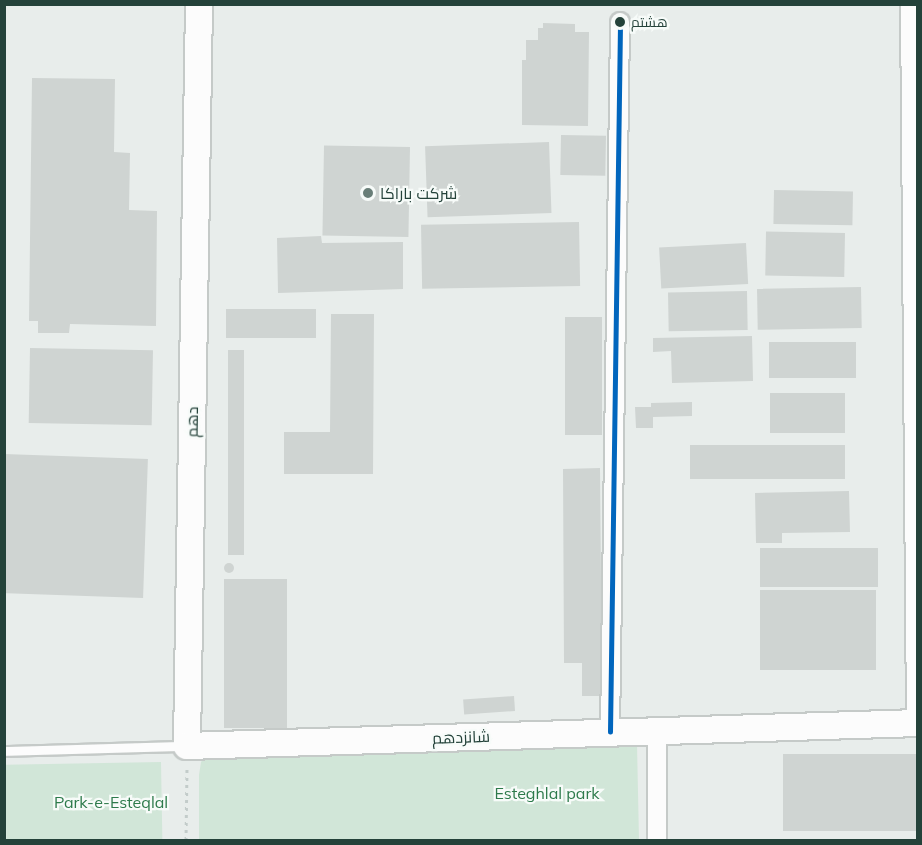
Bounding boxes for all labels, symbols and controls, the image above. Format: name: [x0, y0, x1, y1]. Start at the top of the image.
place label: هشتم: [631, 14, 668, 30]
marker: هشتم: [614, 16, 626, 28]
place label: شرکت باراکا: [380, 183, 457, 203]
marker: شرکت باراکا: [361, 186, 375, 200]
street label: دهم: [182, 406, 202, 438]
street label: شانزدهم: [432, 726, 490, 748]
park label: Esteghlal park: [494, 783, 600, 803]
park label: Park-e-Esteqlal: [54, 792, 168, 812]

